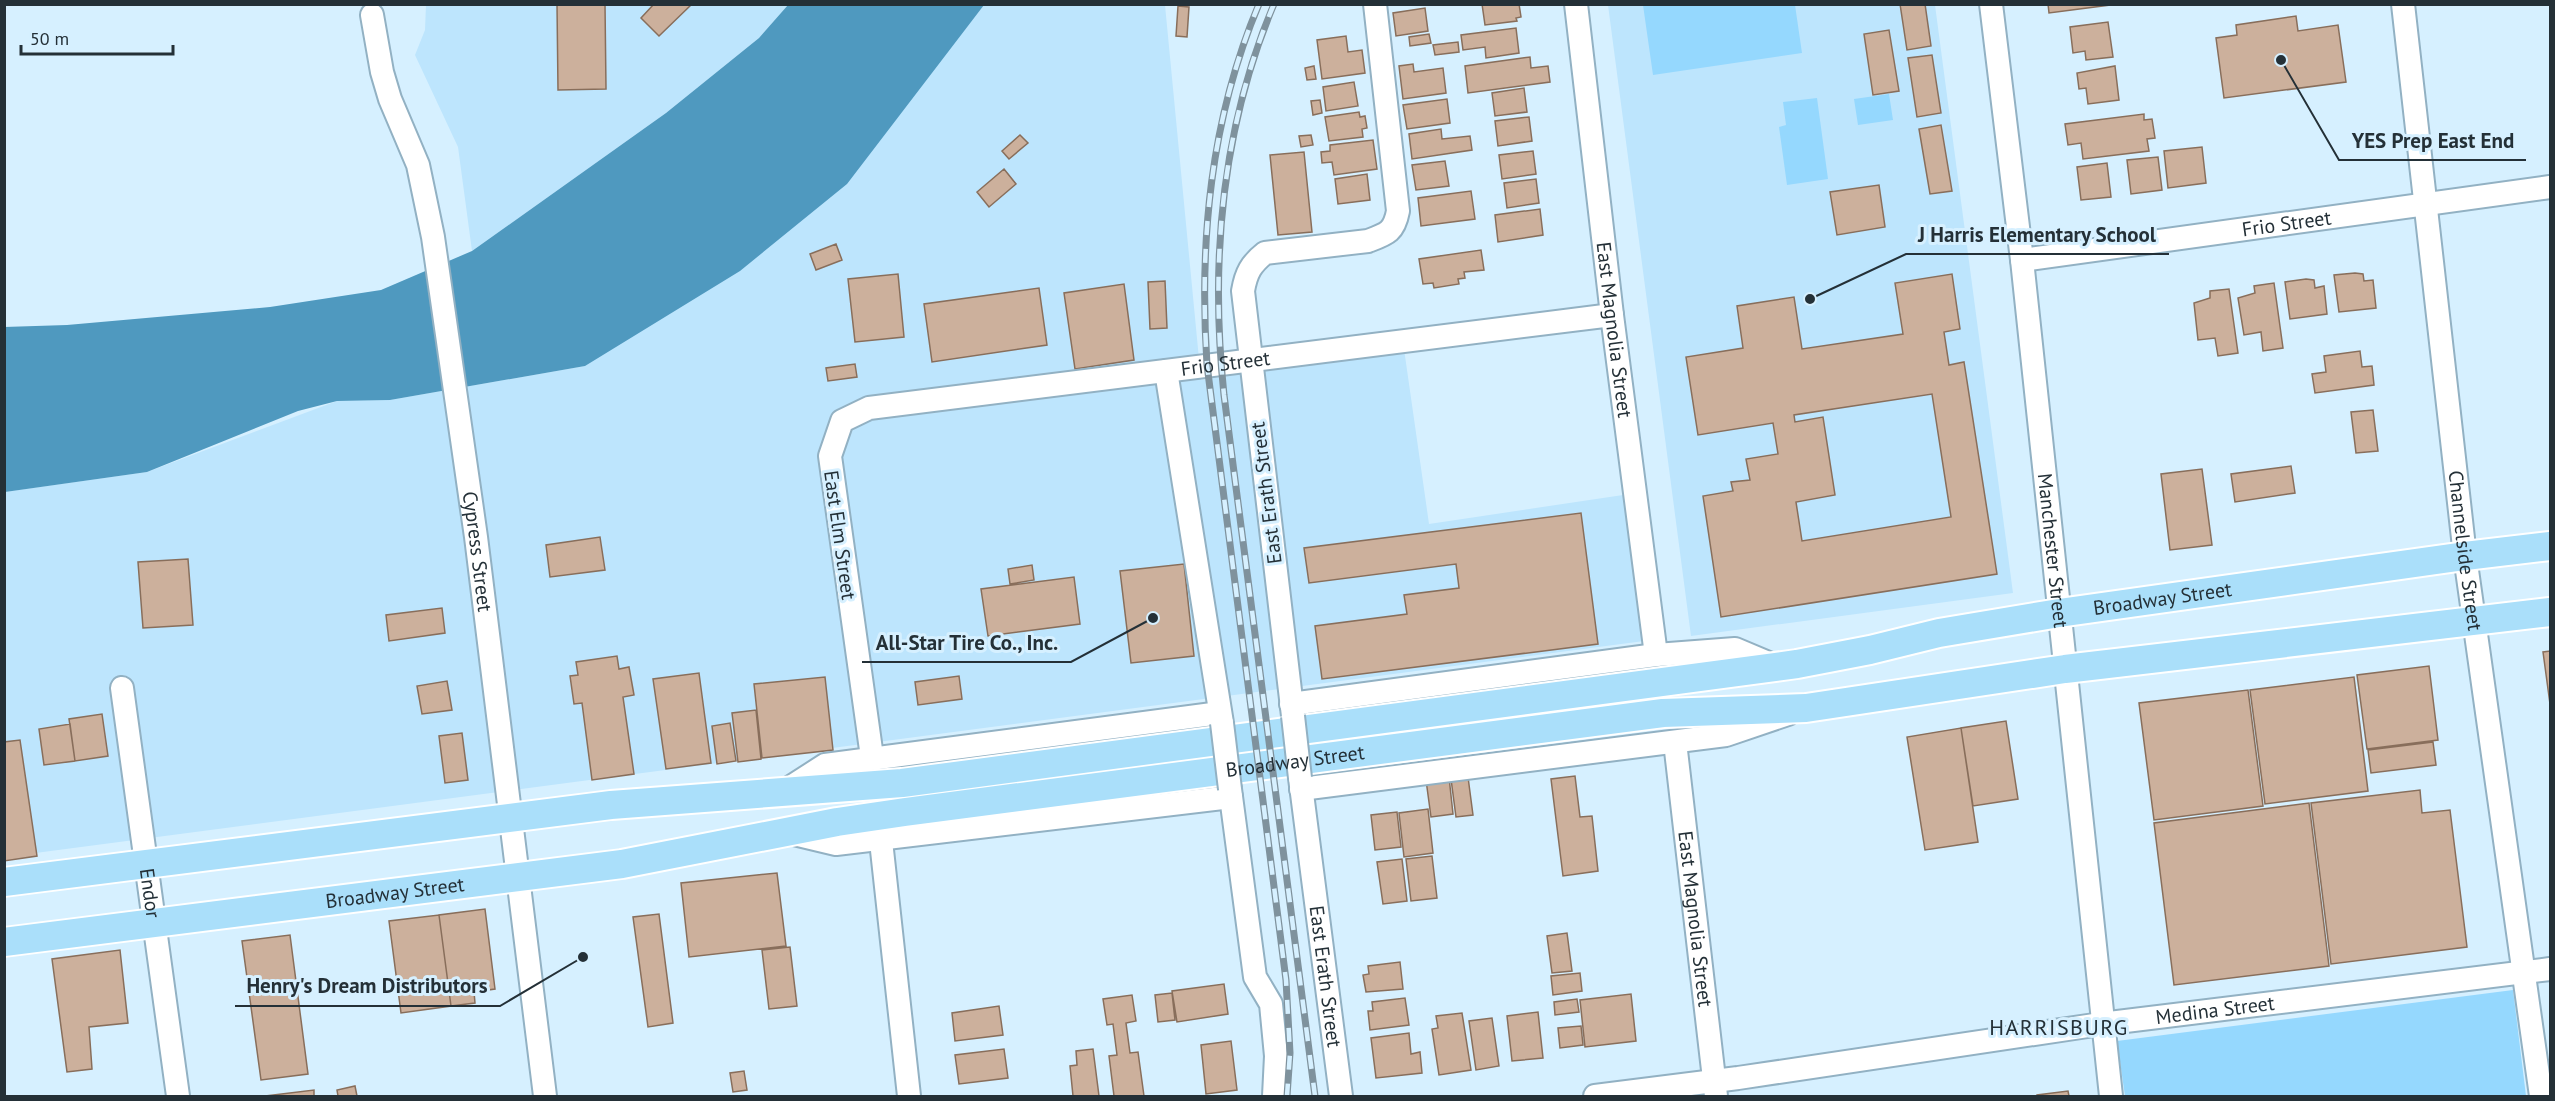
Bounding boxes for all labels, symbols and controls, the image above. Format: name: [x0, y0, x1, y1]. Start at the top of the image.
scale bar: [21, 18, 172, 56]
text: 50 m: [30, 27, 69, 50]
callout: YES Prep East End: [2339, 121, 2526, 160]
text: YES Prep East End: [2351, 127, 2514, 154]
street label: Frio Street: [2240, 204, 2333, 242]
callout: J Harris Elementary School: [1906, 215, 2169, 254]
text: J Harris Elementary School: [1917, 221, 2157, 248]
street label: East Magnolia Street: [1591, 240, 1638, 419]
street label: Frio Street: [1179, 345, 1272, 382]
street label: East Erath Street: [1244, 420, 1288, 565]
street label: East Elm Street: [818, 469, 862, 602]
street label: Channelside Street: [2442, 469, 2488, 633]
street label: Manchester Street: [2032, 472, 2074, 629]
street label: Cypress Street: [457, 490, 498, 613]
street label: Broadway Street: [2091, 576, 2234, 621]
callout: All-Star Tire Co., Inc.: [862, 623, 1071, 662]
text: All-Star Tire Co., Inc.: [876, 629, 1058, 656]
street label: Broadway Street: [1224, 739, 1366, 783]
street label: East Magnolia Street: [1672, 829, 1719, 1008]
street label: Endor: [134, 867, 166, 920]
street label: Broadway Street: [324, 871, 466, 914]
street label: East Erath Street: [1304, 904, 1348, 1049]
callout: Henry's Dream Distributors: [235, 967, 500, 1006]
text: Henry's Dream Distributors: [246, 972, 488, 999]
street label: Medina Street: [2154, 990, 2276, 1030]
district label: HARRISBURG: [1989, 1013, 2129, 1041]

